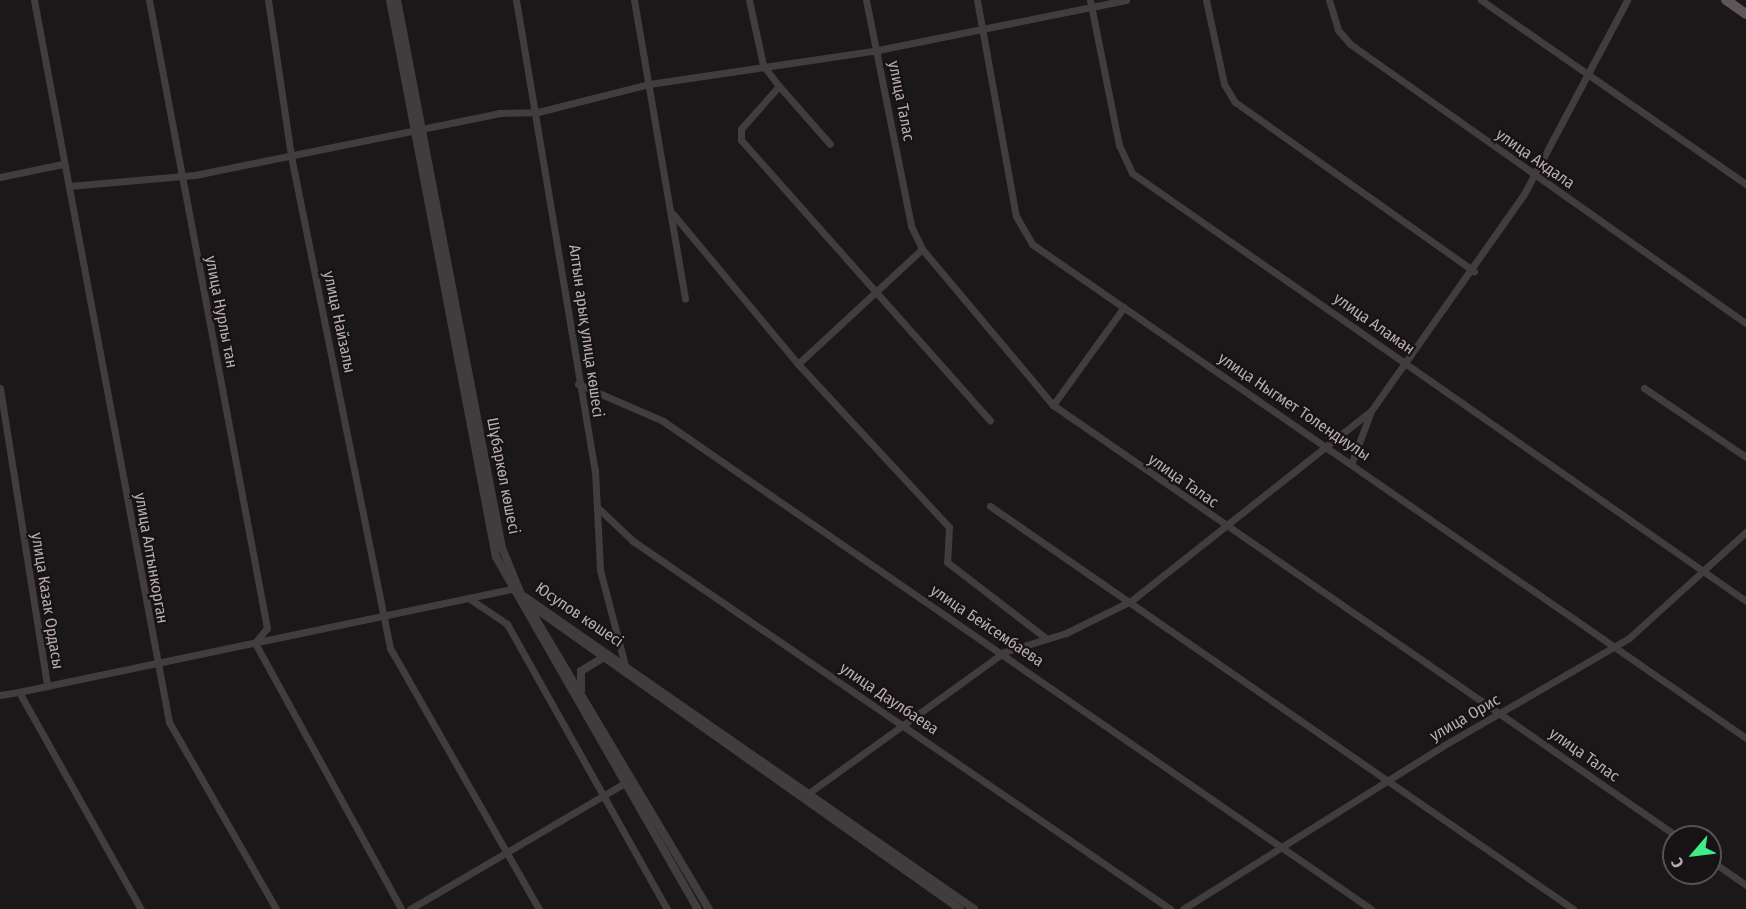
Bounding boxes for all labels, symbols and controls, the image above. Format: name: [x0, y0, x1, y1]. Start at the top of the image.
street label: улица Талас: [884, 59, 918, 143]
street label: улица Акдала: [1492, 125, 1578, 193]
street label: Алтын арық улица көшесі: [564, 243, 608, 419]
street label: улица Нурлы тан: [201, 254, 241, 370]
street label: улица Найзалы: [319, 269, 359, 375]
street label: улица Аламан: [1330, 289, 1418, 359]
street label: улица Ныгмет Толендиулы: [1214, 349, 1374, 465]
street label: Шұбаркөл көшесі: [482, 416, 524, 536]
street label: улица Талас: [1144, 450, 1222, 512]
street label: улица Алтынкорган: [130, 491, 172, 625]
street label: улица Казак Ордасы: [27, 531, 67, 671]
street label: Юсупов көшесі: [531, 579, 627, 651]
street label: улица Бейсембаева: [927, 581, 1047, 671]
street label: улица Даулбаева: [836, 659, 942, 739]
street label: улица Орис: [1426, 690, 1504, 746]
street label: улица Талас: [1545, 724, 1623, 786]
north arrow: [1662, 825, 1722, 885]
text: С: [1667, 855, 1688, 871]

